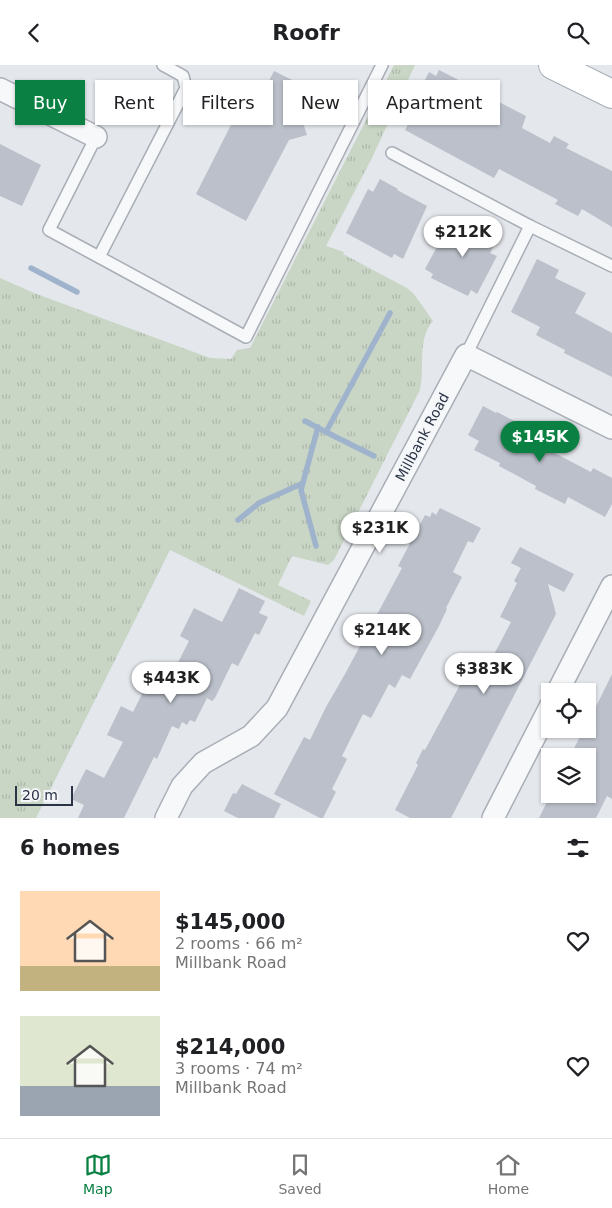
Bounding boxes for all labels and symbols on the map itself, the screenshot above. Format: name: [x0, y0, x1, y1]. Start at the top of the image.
pin: $212K: [428, 215, 498, 258]
street label: Millbank Road: [392, 390, 452, 484]
pin: $145K: [505, 421, 575, 463]
pin: $231K: [345, 511, 415, 554]
pin: $214K: [347, 613, 417, 656]
pin: $383K: [449, 653, 519, 695]
pin: $443K: [136, 661, 206, 704]
scale bar: [15, 783, 72, 806]

